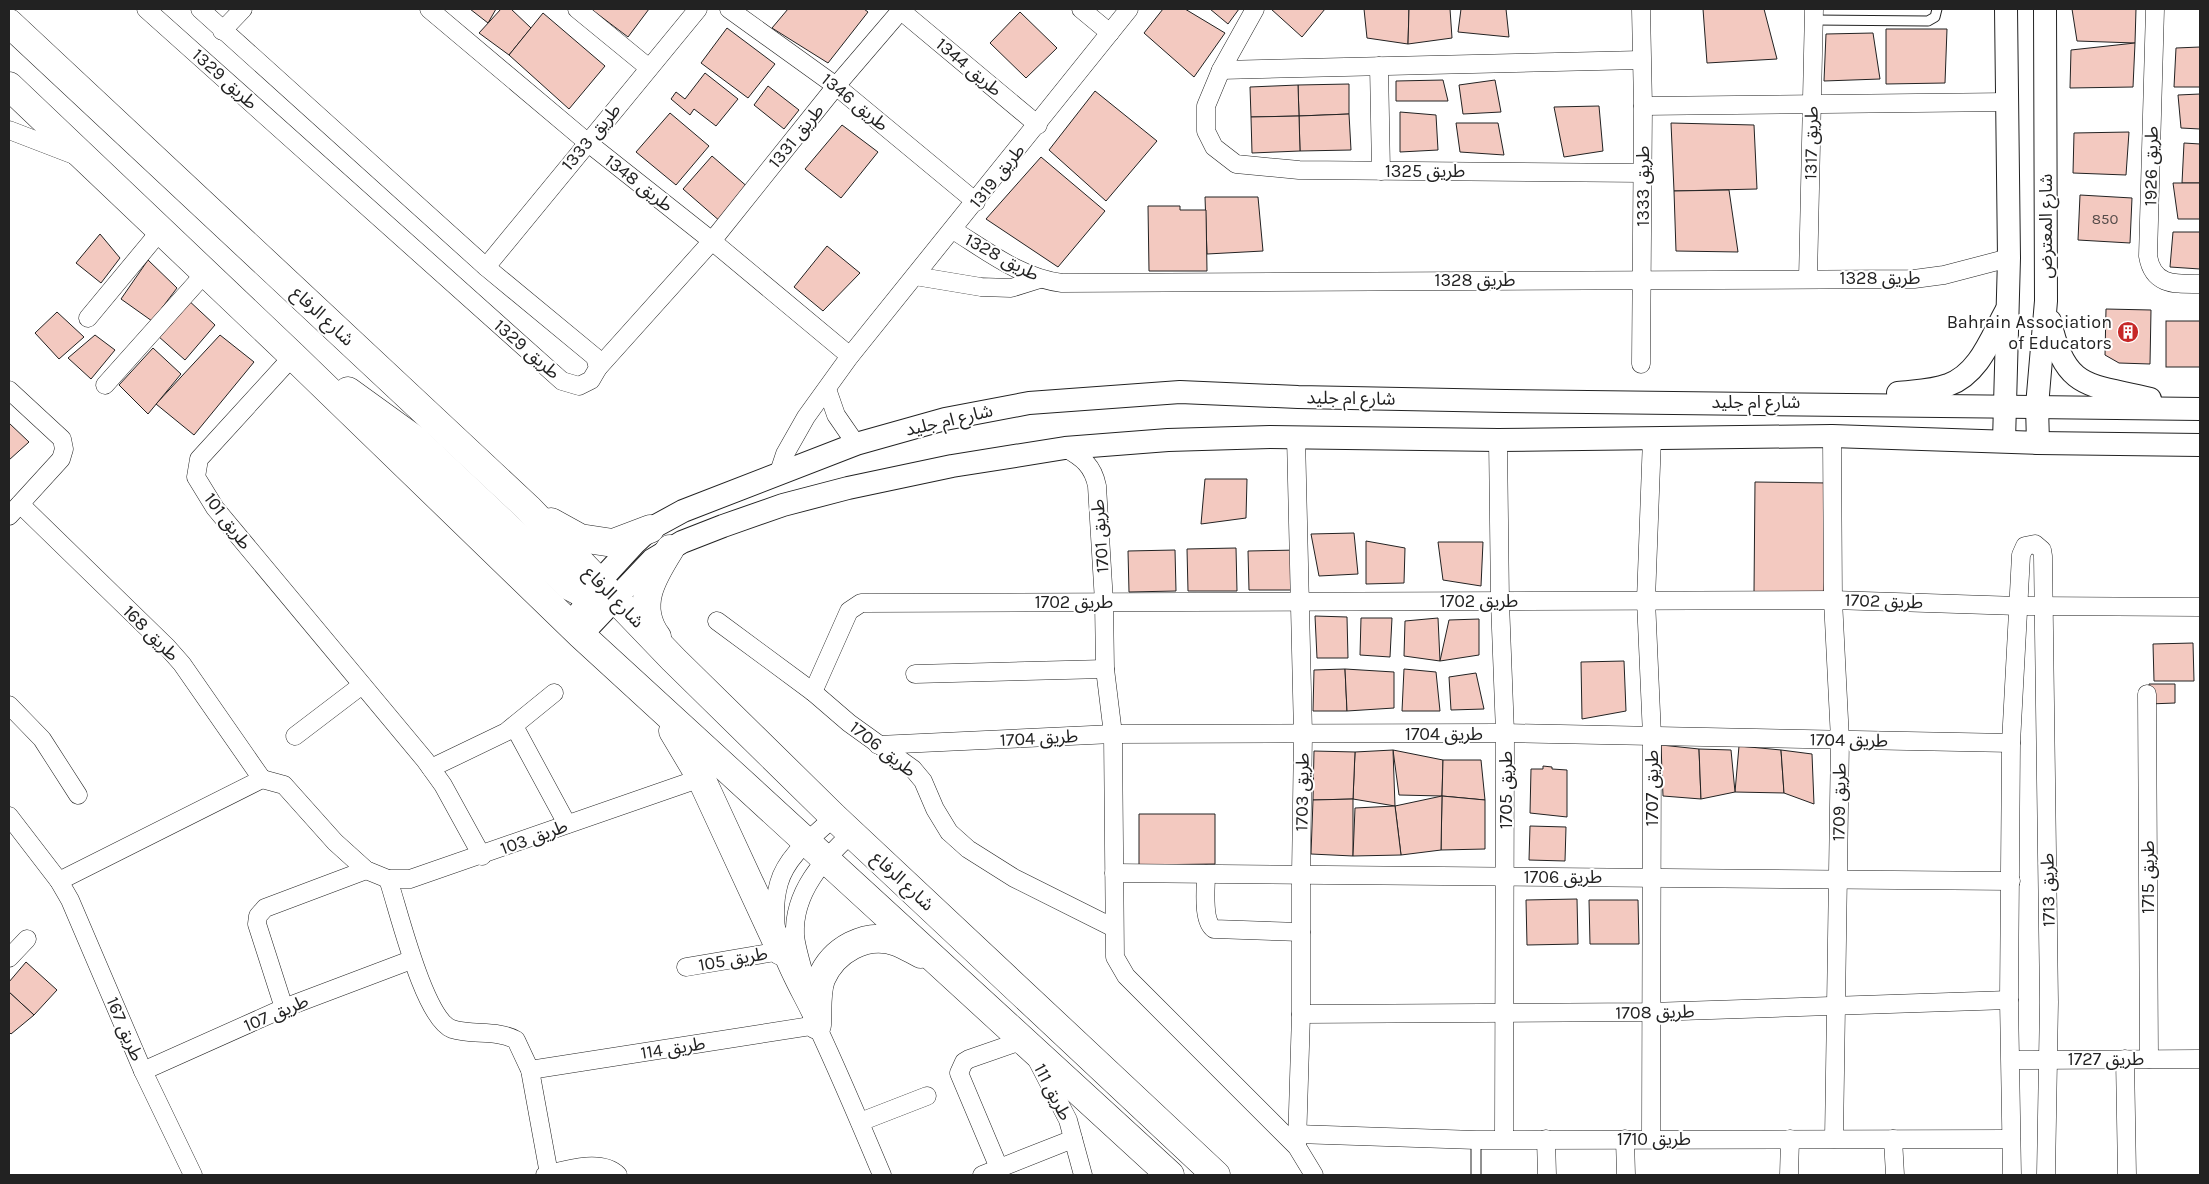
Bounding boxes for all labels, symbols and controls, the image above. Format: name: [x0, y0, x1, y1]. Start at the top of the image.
street label: طريق 1344: [931, 33, 1007, 101]
street label: طريق 1329: [188, 44, 262, 114]
street label: طريق 1346: [817, 68, 893, 136]
street label: طريق 1333: [557, 99, 625, 175]
street label: طريق 1331: [763, 99, 829, 173]
street label: طريق 1317: [1799, 106, 1823, 180]
street label: طريق 1926: [2139, 126, 2163, 206]
street label: طريق 1319: [965, 140, 1029, 212]
street label: طريق 1333: [1632, 146, 1654, 226]
street label: طريق 1348: [600, 149, 678, 217]
street label: طريق 1325: [1385, 160, 1465, 182]
street label: شارع المعترض: [2035, 174, 2060, 278]
house number: 850: [2092, 210, 2118, 228]
street label: طريق 1328: [961, 228, 1043, 286]
street label: طريق 1328: [1839, 267, 1921, 289]
street label: طريق 1328: [1434, 269, 1516, 291]
street label: شارع الرفاع: [285, 282, 359, 353]
place label: Bahrain Association of Educators: [1947, 311, 2112, 354]
street label: طريق 1329: [489, 314, 565, 384]
building icon: Bahrain Association of Educators: [2116, 320, 2140, 344]
street label: شارع ام جليد: [1306, 386, 1396, 413]
street label: شارع ام جليد: [1712, 391, 1800, 416]
street label: شارع ام جليد: [903, 399, 995, 444]
street label: طريق 101: [199, 488, 257, 554]
street label: طريق 1701: [1086, 498, 1114, 574]
street label: شارع الرفاع: [577, 562, 649, 635]
street label: طريق 1702: [1844, 589, 1924, 613]
street label: طريق 1702: [1440, 590, 1518, 612]
street label: طريق 1702: [1035, 591, 1113, 613]
street label: طريق 168: [118, 600, 184, 666]
street label: طريق 1706: [845, 716, 921, 782]
street label: طريق 1704: [1405, 723, 1483, 745]
street label: طريق 1704: [999, 725, 1079, 751]
street label: طريق 1704: [1810, 728, 1888, 752]
street label: طريق 1707: [1641, 750, 1663, 826]
street label: طريق 1705: [1495, 751, 1517, 829]
street label: طريق 1703: [1290, 752, 1314, 832]
street label: طريق 1709: [1827, 763, 1851, 841]
street label: طريق 103: [497, 815, 571, 859]
street label: طريق 1715: [2137, 840, 2159, 914]
street label: شارع الرفاع: [865, 847, 939, 918]
street label: طريق 1713: [2036, 853, 2060, 927]
street label: طريق 1706: [1524, 866, 1602, 888]
street label: طريق 105: [697, 942, 769, 976]
street label: طريق 107: [240, 990, 312, 1036]
street label: طريق 167: [102, 994, 148, 1064]
street label: طريق 1708: [1615, 1000, 1695, 1024]
street label: طريق 114: [639, 1032, 707, 1064]
street label: طريق 1727: [2068, 1048, 2144, 1070]
street label: طريق 111: [1029, 1060, 1077, 1124]
street label: طريق 1710: [1617, 1128, 1691, 1150]

